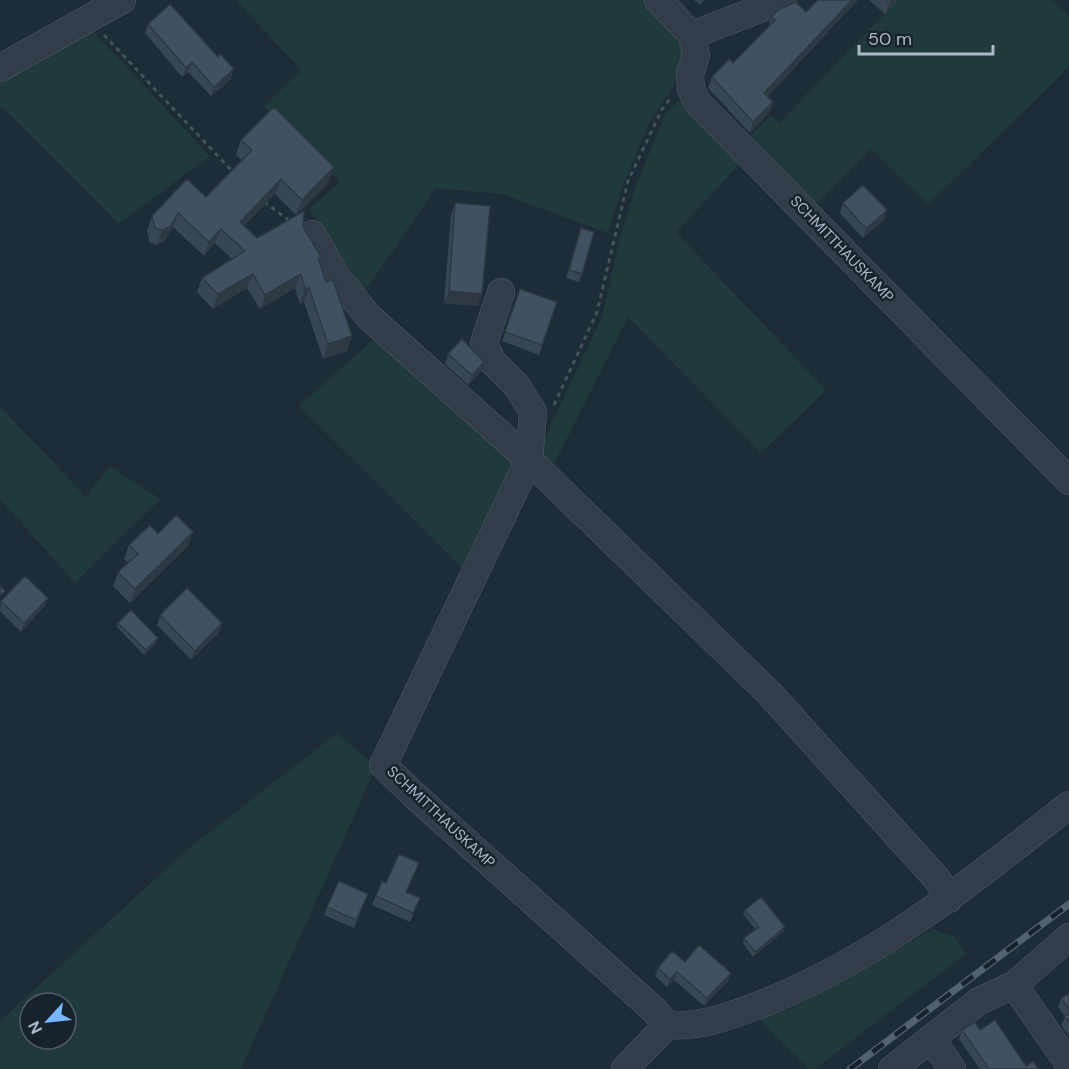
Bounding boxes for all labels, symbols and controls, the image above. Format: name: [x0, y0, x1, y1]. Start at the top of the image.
scale bar: [859, 18, 992, 56]
text: 50 m: [868, 27, 912, 51]
street label: SCHMITTHAUSKAMP: [786, 191, 898, 307]
street label: SCHMITTHAUSKAMP: [383, 762, 500, 873]
north arrow: [18, 991, 78, 1051]
text: N: [23, 1018, 47, 1038]

